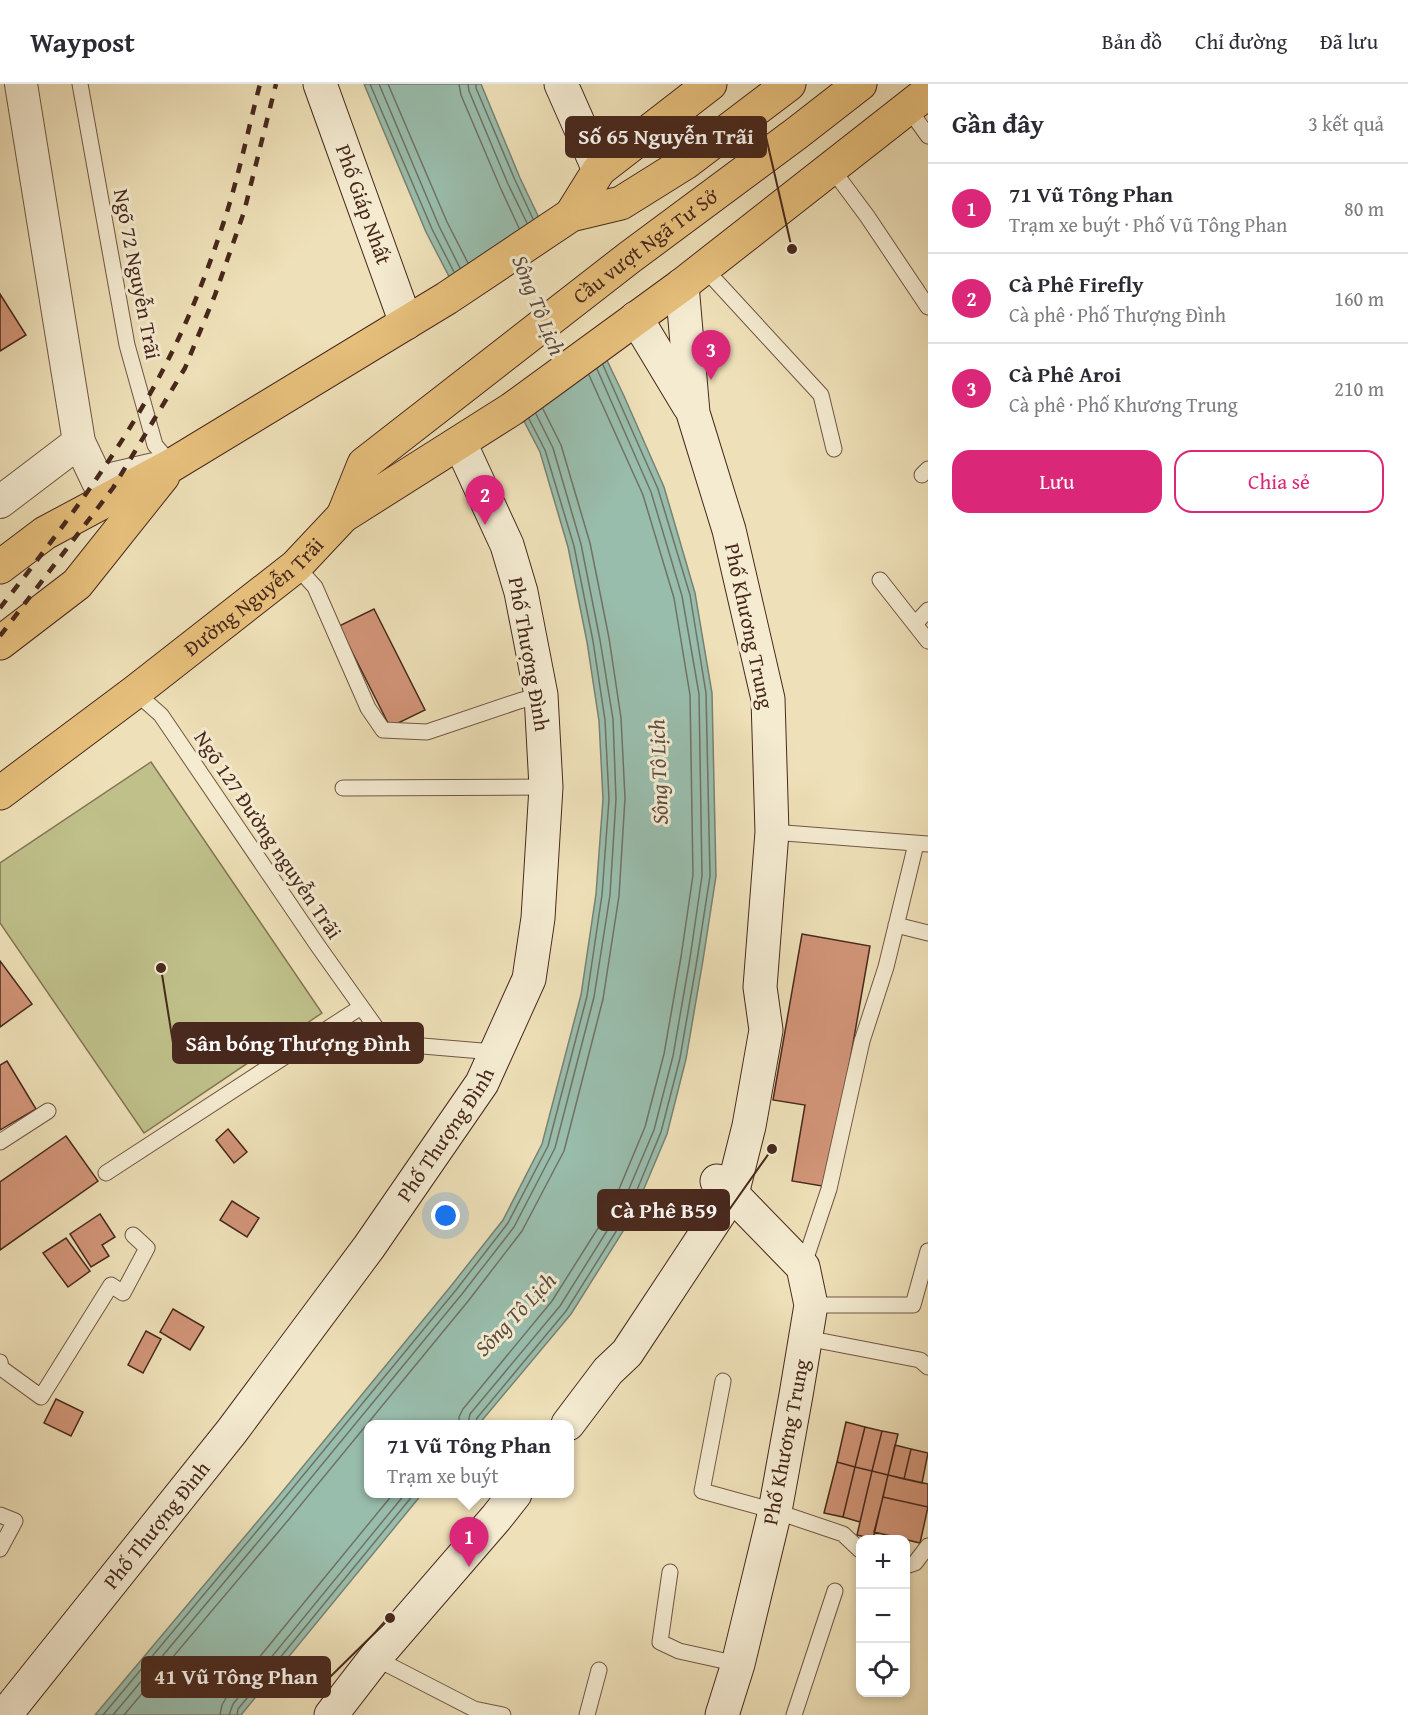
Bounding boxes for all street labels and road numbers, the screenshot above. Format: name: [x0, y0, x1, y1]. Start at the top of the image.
street label: Phố Giáp Nhất: [328, 140, 400, 269]
street label: Cầu vượt Ngã Tư Sở: [566, 180, 725, 311]
street label: Ngõ 72 Nguyễn Trãi: [106, 186, 169, 362]
street label: Đường Nguyễn Trãi: [177, 530, 331, 663]
street label: Phố Khương Trung: [717, 540, 782, 712]
street label: Phố Thượng Đình: [501, 574, 558, 734]
street label: Ngõ 127 Đường nguyễn Trãi: [187, 724, 350, 945]
street label: Phố Thượng Đình: [389, 1063, 502, 1208]
street label: Phố Khương Trung: [754, 1356, 817, 1528]
street label: Phố Thượng Đình: [95, 1454, 217, 1596]

